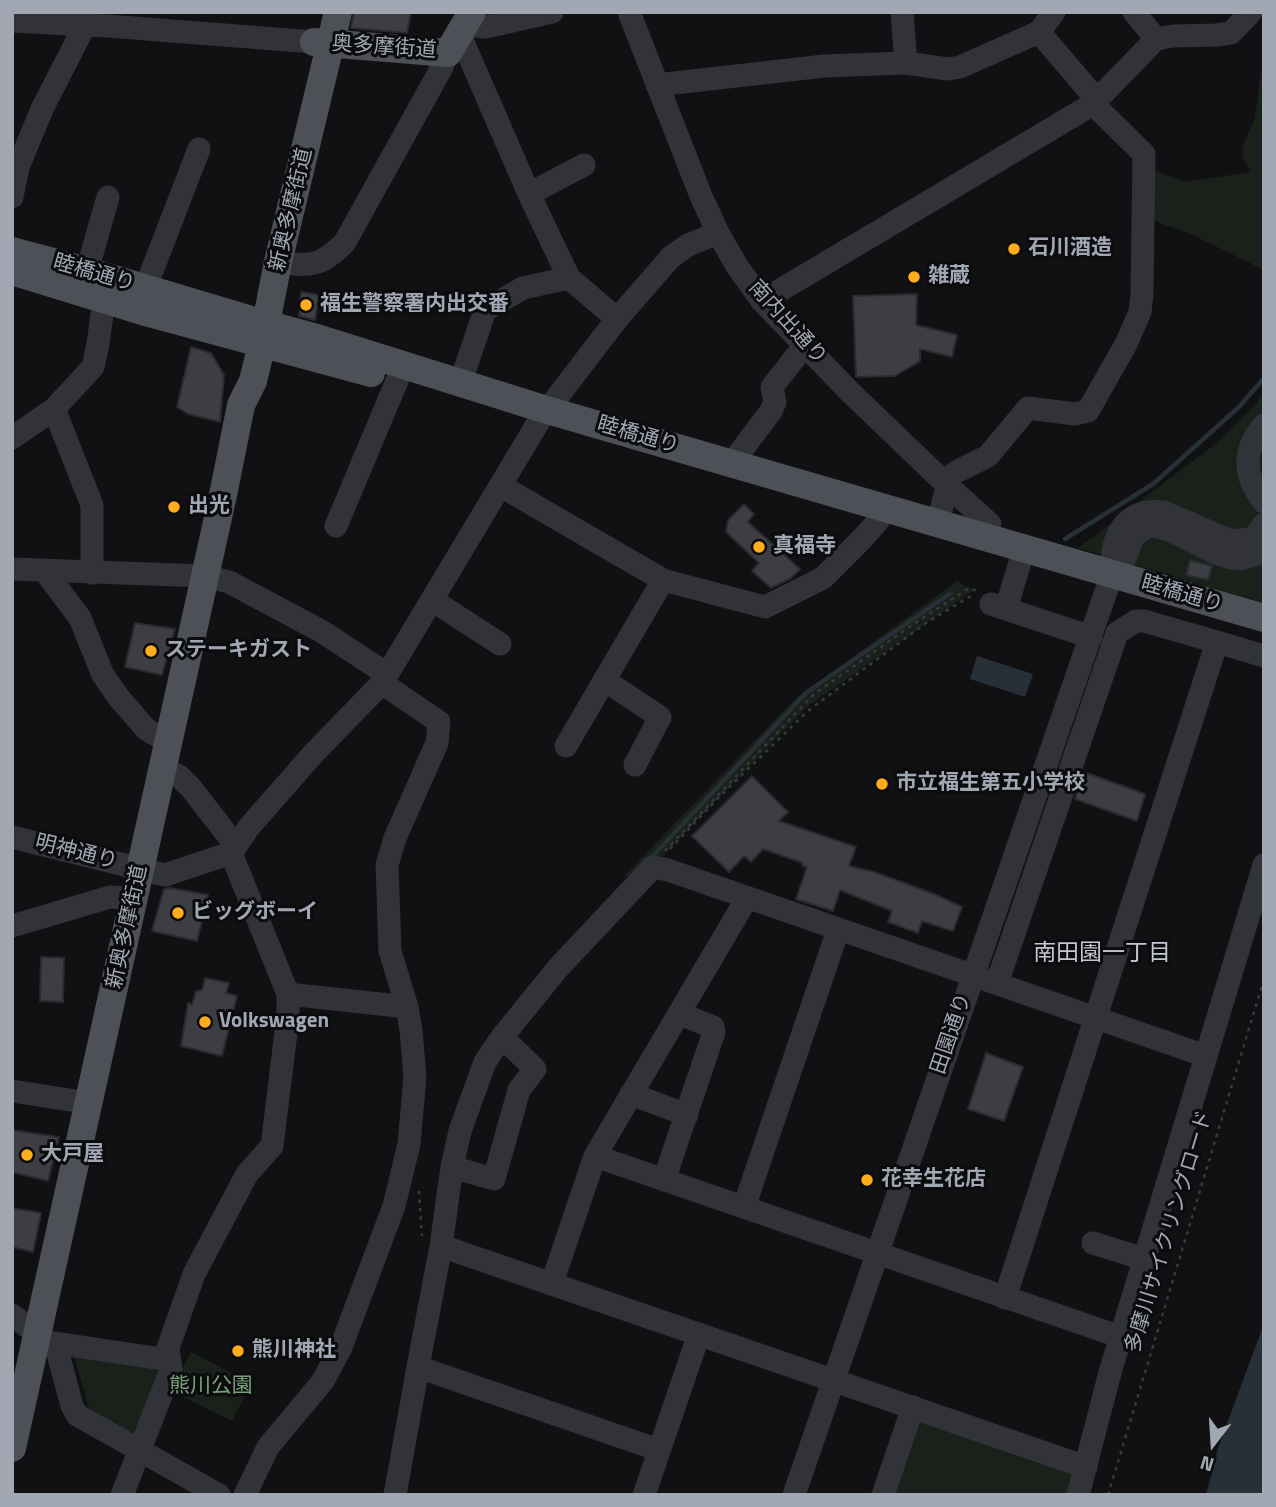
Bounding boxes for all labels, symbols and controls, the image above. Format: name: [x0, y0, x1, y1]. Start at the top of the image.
street label: 奥多摩街道: [331, 32, 437, 64]
street label: 新奥多摩街道: [266, 146, 318, 274]
place label: 石川酒造: [1028, 236, 1112, 262]
marker: 石川酒造: [1006, 241, 1022, 257]
street label: 睦橋通り: [50, 250, 138, 298]
place label: 雑蔵: [928, 264, 970, 290]
marker: 雑蔵: [906, 269, 922, 285]
street label: 南内出通り: [743, 276, 831, 370]
place label: 福生警察署内出交番: [320, 292, 509, 318]
marker: 福生警察署内出交番: [298, 297, 314, 313]
street label: 睦橋通り: [594, 412, 682, 460]
place label: 出光: [188, 494, 230, 520]
marker: 出光: [166, 499, 182, 515]
place label: 真福寺: [773, 534, 836, 560]
marker: 真福寺: [751, 539, 767, 555]
street label: 睦橋通り: [1138, 571, 1226, 619]
place label: ステーキガスト: [165, 638, 312, 664]
marker: ステーキガスト: [143, 643, 159, 659]
place label: 市立福生第五小学校: [896, 771, 1085, 797]
marker: 市立福生第五小学校: [874, 776, 890, 792]
street label: 明神通り: [32, 831, 120, 875]
street label: 新奥多摩街道: [103, 863, 153, 991]
place label: ビッグボーイ: [192, 900, 318, 926]
marker: ビッグボーイ: [170, 905, 186, 921]
district label: 南田園一丁目: [1033, 940, 1171, 968]
street label: 田園通り: [926, 990, 978, 1078]
place label: Volkswagen: [219, 1009, 329, 1035]
marker: Volkswagen: [197, 1014, 213, 1030]
street label: 多摩川サイクリングロード: [1121, 1108, 1219, 1356]
place label: 大戸屋: [41, 1142, 104, 1168]
marker: 大戸屋: [19, 1147, 35, 1163]
place label: 花幸生花店: [881, 1167, 986, 1193]
marker: 花幸生花店: [859, 1172, 875, 1188]
place label: 熊川神社: [252, 1338, 336, 1364]
marker: 熊川神社: [230, 1343, 246, 1359]
park label: 熊川公園: [169, 1374, 253, 1400]
north arrow: [1178, 1409, 1248, 1479]
text: N: [1196, 1449, 1217, 1480]

